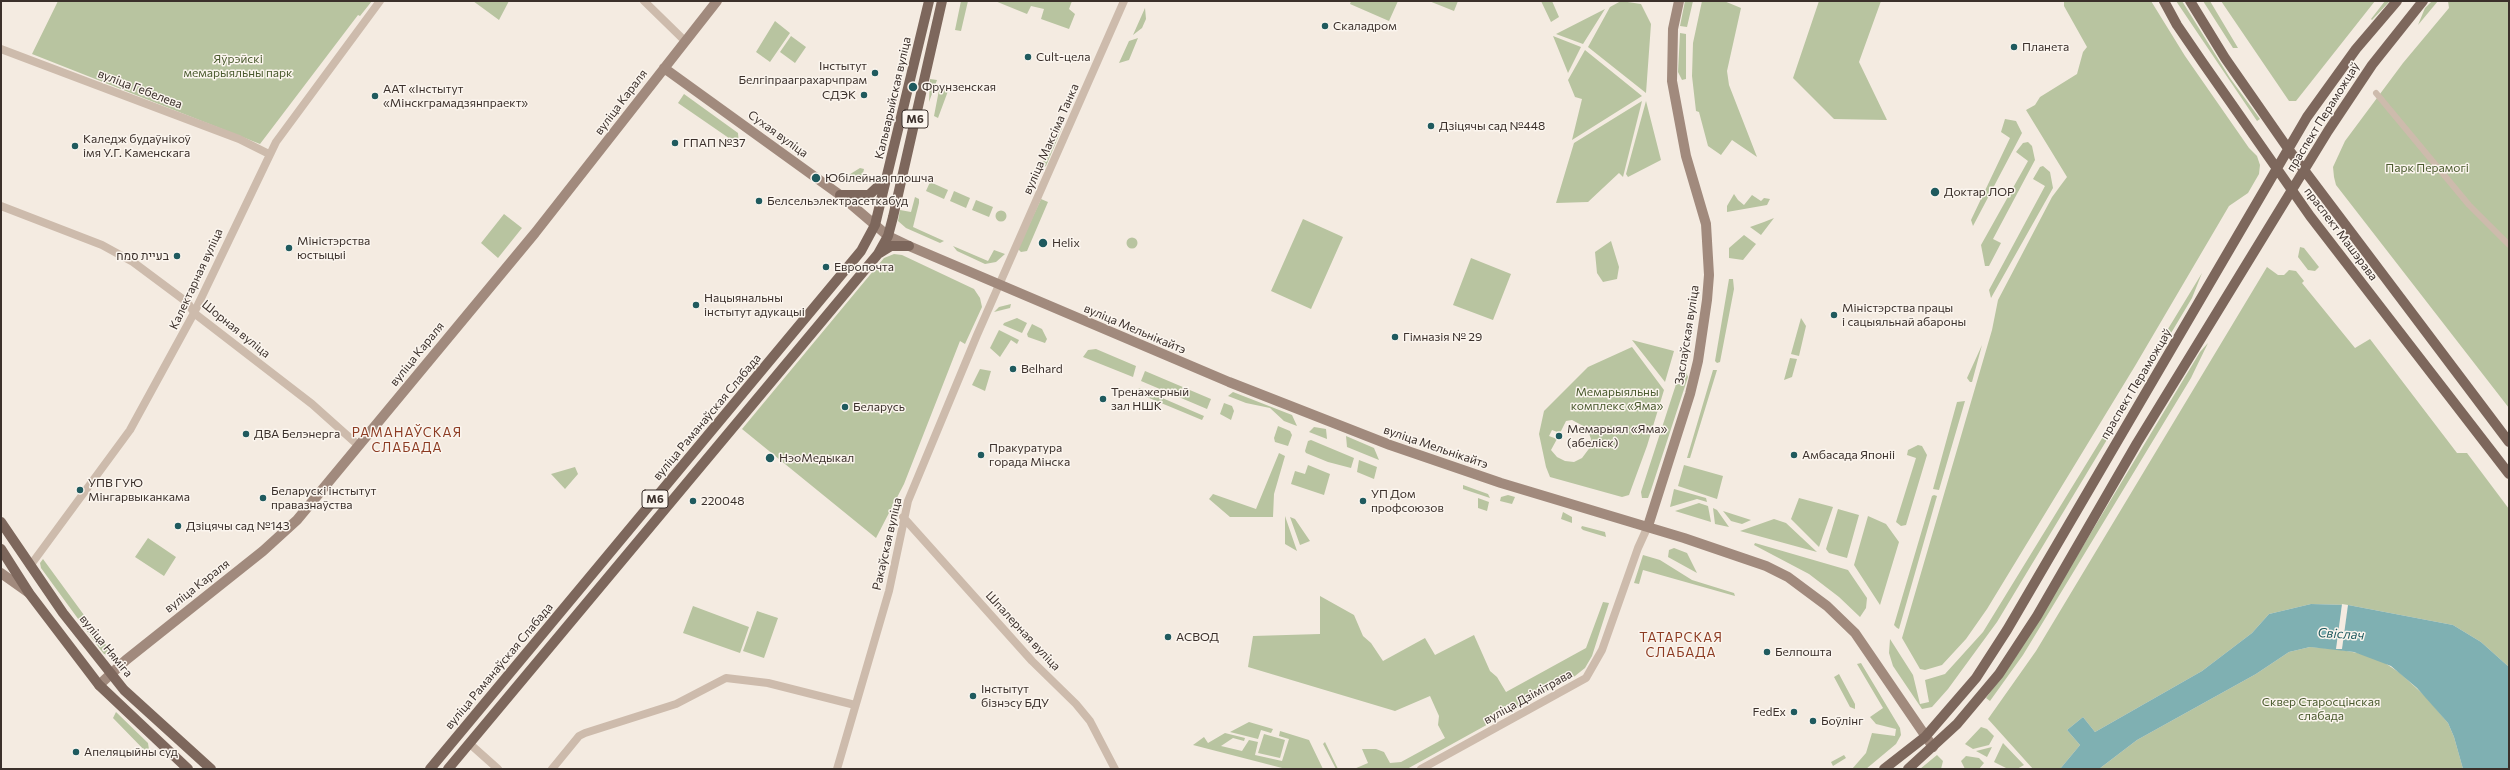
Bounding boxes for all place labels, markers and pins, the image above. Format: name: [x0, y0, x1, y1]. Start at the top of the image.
place label: Скаладром: [1333, 19, 1397, 33]
marker: Скаладром: [1320, 21, 1330, 31]
place label: Планета: [2022, 40, 2069, 54]
marker: Планета: [2009, 42, 2019, 52]
place label: Cult-цела: [1036, 50, 1090, 64]
marker: Cult-цела: [1023, 52, 1033, 62]
place label: Інстытут Белгіпрааграхарчпрам: [738, 59, 867, 87]
marker: Інстытут Белгіпрааграхарчпрам: [870, 68, 880, 78]
place label: Фрунзенская: [922, 80, 996, 94]
marker: Фрунзенская: [907, 81, 919, 93]
place label: ААТ «Інстытут «Мінскграмадзянпраект»: [383, 82, 528, 110]
place label: СДЭК: [822, 88, 856, 102]
marker: СДЭК: [859, 90, 869, 100]
marker: ААТ «Інстытут «Мінскграмадзянпраект»: [370, 91, 380, 101]
place label: Дзіцячы сад №448: [1439, 119, 1545, 133]
marker: Дзіцячы сад №448: [1426, 121, 1436, 131]
place label: Каледж будаўнікоў імя У.Г. Каменскага: [83, 132, 191, 160]
place label: ГПАП №37: [683, 136, 745, 150]
marker: ГПАП №37: [670, 138, 680, 148]
marker: Каледж будаўнікоў імя У.Г. Каменскага: [70, 141, 80, 151]
place label: Юбілейная плошча: [825, 171, 934, 185]
marker: Юбілейная плошча: [810, 172, 822, 184]
place label: Доктар ЛОР: [1944, 185, 2015, 199]
marker: Доктар ЛОР: [1929, 186, 1941, 198]
place label: Белсельэлектрасеткабуд: [767, 194, 908, 208]
marker: Белсельэлектрасеткабуд: [754, 196, 764, 206]
place label: Міністэрства юстыцыі: [297, 234, 370, 262]
place label: Helix: [1052, 236, 1080, 250]
marker: Helix: [1037, 237, 1049, 249]
marker: Міністэрства юстыцыі: [284, 243, 294, 253]
place label: בעיית סמח: [116, 249, 169, 263]
marker: בעיית סמח: [172, 251, 182, 261]
place label: Европочта: [834, 260, 894, 274]
marker: Европочта: [821, 262, 831, 272]
place label: Нацыянальны інстытут адукацыі: [704, 291, 805, 319]
marker: Нацыянальны інстытут адукацыі: [691, 300, 701, 310]
place label: Міністэрства працы і сацыяльнай абароны: [1842, 301, 1966, 329]
marker: Міністэрства працы і сацыяльнай абароны: [1829, 310, 1839, 320]
place label: Гімназія № 29: [1403, 330, 1482, 344]
marker: Гімназія № 29: [1390, 332, 1400, 342]
place label: Belhard: [1021, 362, 1063, 376]
marker: Belhard: [1008, 364, 1018, 374]
place label: Тренажерный зал НШК: [1111, 385, 1189, 413]
marker: Тренажерный зал НШК: [1098, 394, 1108, 404]
place label: Беларусь: [853, 400, 905, 414]
marker: Беларусь: [840, 402, 850, 412]
place label: Мемарыял «Яма» (абеліск): [1567, 422, 1667, 450]
place label: ДВА Белэнерга: [254, 427, 340, 441]
marker: ДВА Белэнерга: [241, 429, 251, 439]
marker: Мемарыял «Яма» (абеліск): [1554, 431, 1564, 441]
place label: Пракуратура горада Мінска: [989, 441, 1070, 469]
place label: Амбасада Японіі: [1802, 448, 1895, 462]
marker: Пракуратура горада Мінска: [976, 450, 986, 460]
marker: Амбасада Японіі: [1789, 450, 1799, 460]
place label: НэоМедыкал: [779, 451, 854, 465]
marker: НэоМедыкал: [764, 452, 776, 464]
place label: УПВ ГУЮ Мінгарвыканкама: [88, 476, 190, 504]
place label: Беларускі інстытут правазнаўства: [271, 484, 376, 512]
marker: УПВ ГУЮ Мінгарвыканкама: [75, 485, 85, 495]
place label: УП Дом профсоюзов: [1371, 487, 1444, 515]
marker: Беларускі інстытут правазнаўства: [258, 493, 268, 503]
place label: 220048: [701, 494, 744, 508]
marker: 220048: [688, 496, 698, 506]
marker: УП Дом профсоюзов: [1358, 496, 1368, 506]
place label: Дзіцячы сад №143: [186, 519, 290, 533]
marker: Дзіцячы сад №143: [173, 521, 183, 531]
place label: АСВОД: [1176, 630, 1219, 644]
marker: АСВОД: [1163, 632, 1173, 642]
place label: Белпошта: [1775, 645, 1832, 659]
marker: Белпошта: [1762, 647, 1772, 657]
place label: Інстытут бізнэсу БДУ: [981, 682, 1049, 710]
marker: Інстытут бізнэсу БДУ: [968, 691, 978, 701]
place label: FedEx: [1753, 705, 1786, 719]
marker: FedEx: [1789, 707, 1799, 717]
place label: Боўлінг: [1821, 714, 1863, 728]
marker: Боўлінг: [1808, 716, 1818, 726]
place label: Апеляцыйны суд: [84, 745, 178, 759]
marker: Апеляцыйны суд: [71, 747, 81, 757]

